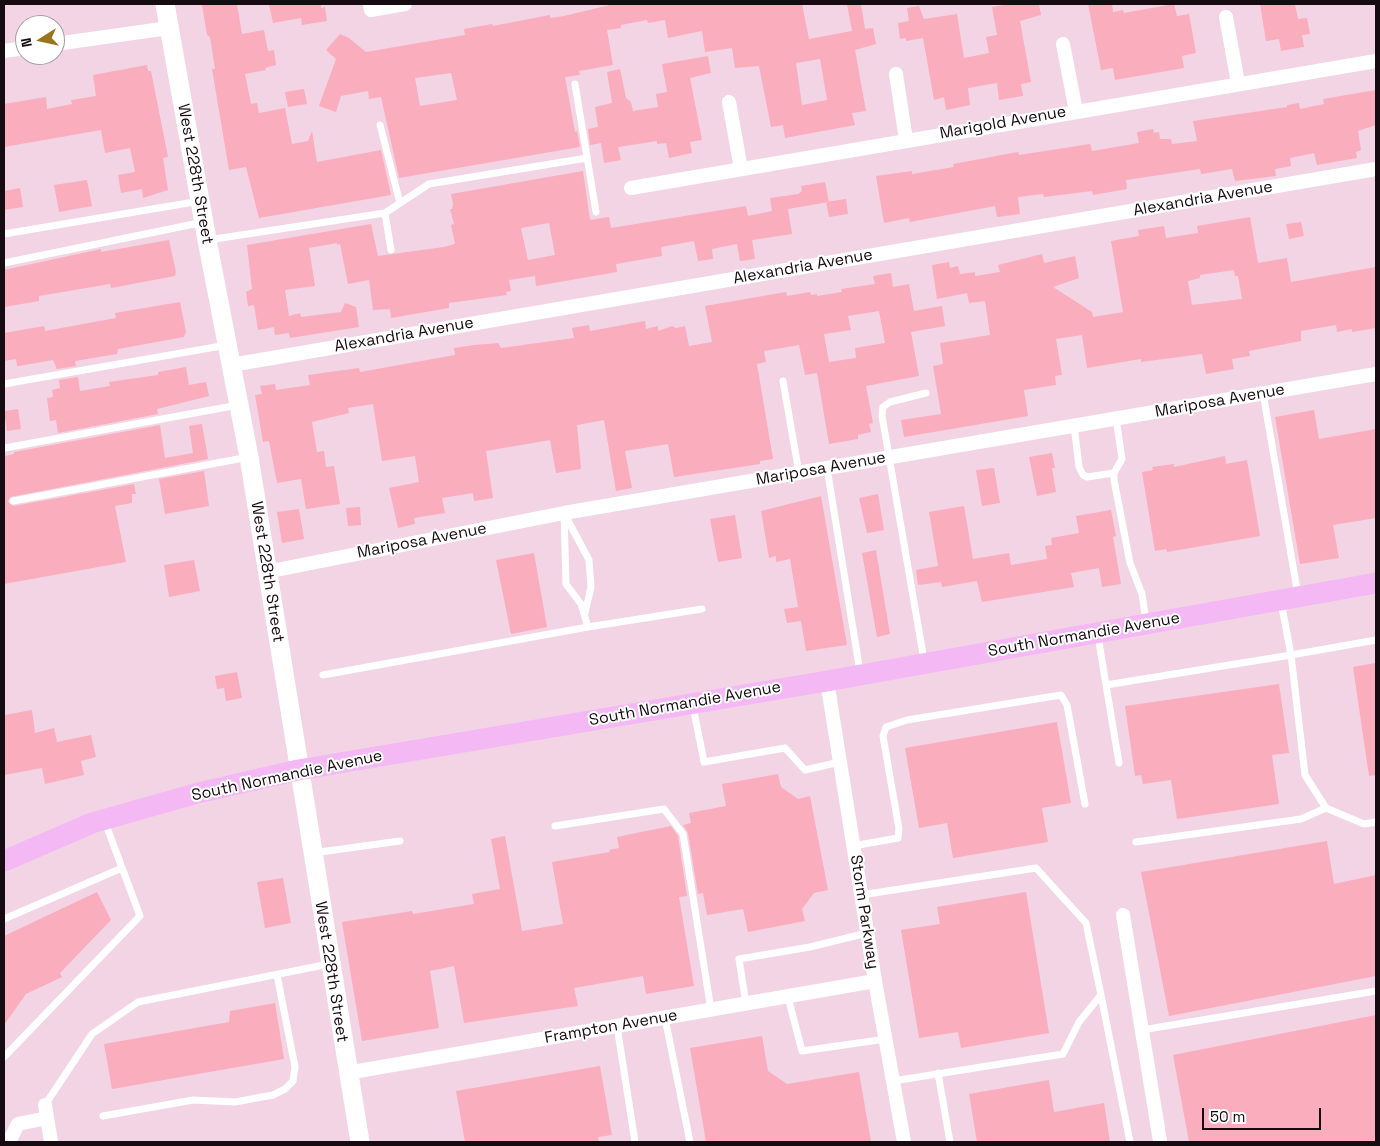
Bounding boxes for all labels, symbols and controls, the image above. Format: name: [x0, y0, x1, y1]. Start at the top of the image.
north arrow: [15, 15, 65, 65]
text: N: [17, 36, 36, 49]
street label: West 228th Street: [173, 102, 217, 246]
street label: Marigold Avenue: [938, 102, 1068, 144]
street label: Alexandria Avenue: [1132, 177, 1274, 221]
street label: Alexandria Avenue: [732, 245, 874, 289]
street label: Alexandria Avenue: [333, 313, 475, 357]
street label: Mariposa Avenue: [1154, 380, 1286, 422]
street label: Mariposa Avenue: [755, 448, 887, 490]
street label: West 228th Street: [246, 500, 288, 644]
street label: Mariposa Avenue: [356, 519, 488, 563]
street label: South Normandie Avenue: [987, 609, 1181, 661]
street label: South Normandie Avenue: [588, 678, 782, 730]
street label: South Normandie Avenue: [190, 746, 384, 806]
street label: Storm Parkway: [845, 854, 883, 970]
street label: West 228th Street: [310, 900, 352, 1044]
street label: Frampton Avenue: [543, 1006, 679, 1048]
scale bar: [1205, 1098, 1324, 1130]
text: 50 m: [1210, 1107, 1245, 1126]

